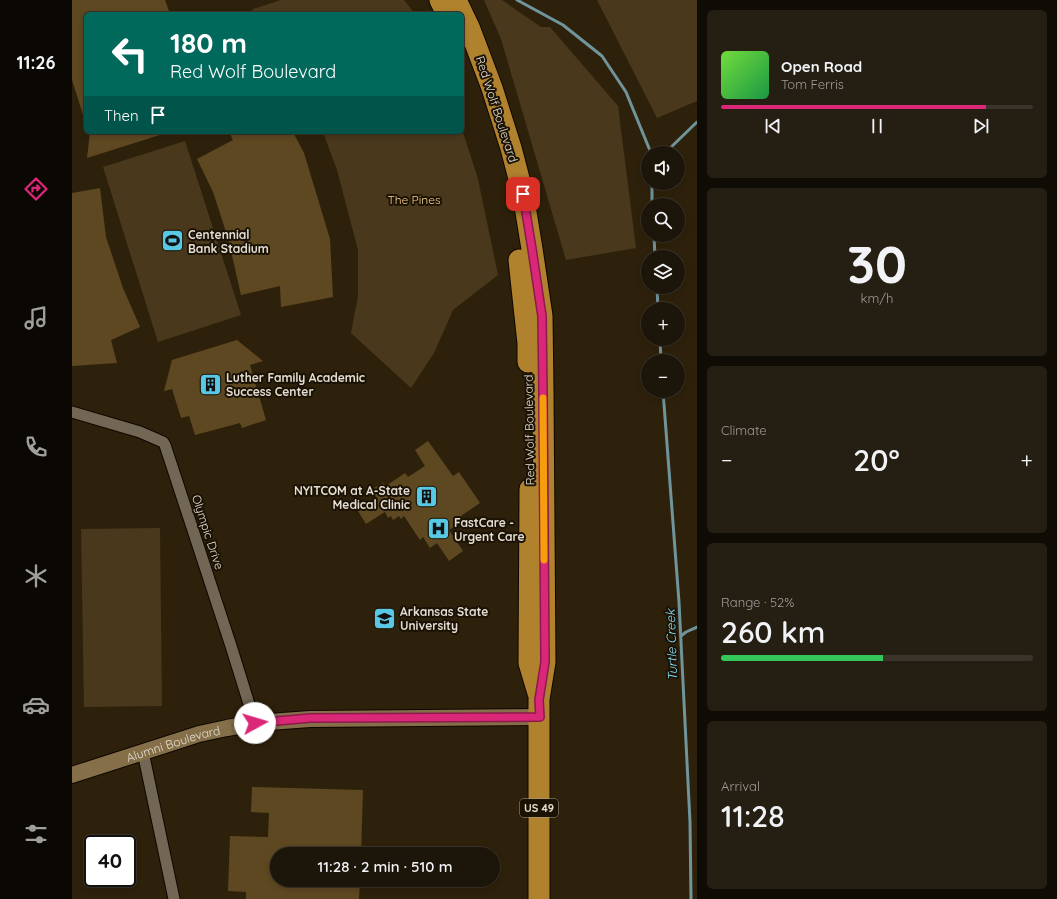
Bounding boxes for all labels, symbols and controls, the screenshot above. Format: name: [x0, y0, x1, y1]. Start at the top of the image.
text: 180 m: [170, 25, 247, 60]
icon: left: [104, 28, 156, 80]
text: 11:26: [16, 51, 56, 74]
street label: Red Wolf Boulevard: [473, 54, 521, 164]
text: Open Road: [781, 57, 862, 76]
text: Red Wolf Boulevard: [170, 60, 336, 83]
text: Tom Ferris: [781, 76, 844, 92]
icon: arrive: [147, 104, 169, 126]
text: Then: [104, 106, 139, 125]
icon: previous: [762, 115, 784, 137]
icon: pause: [866, 115, 888, 137]
icon: next: [970, 115, 992, 137]
map controls: [641, 146, 685, 398]
button: sound: [641, 146, 685, 190]
icon: directions: [22, 175, 50, 203]
pin: [506, 177, 540, 211]
icon: arrive: [512, 183, 534, 205]
park label: The Pines: [387, 192, 441, 207]
button: search: [641, 198, 685, 242]
place label: Centennial Bank Stadium: [188, 227, 269, 256]
sports icon: Centennial Bank Stadium: [159, 228, 185, 254]
text: 30: [847, 231, 907, 296]
button: layers: [641, 250, 685, 294]
text: km/h: [861, 290, 893, 306]
button: +: [641, 302, 685, 346]
icon: music: [22, 304, 50, 332]
button: −: [641, 354, 685, 398]
place label: Luther Family Academic Success Center: [226, 370, 365, 399]
building icon: Luther Family Academic Success Center: [197, 371, 223, 397]
street label: Red Wolf Boulevard: [521, 374, 537, 486]
text: Climate: [721, 422, 767, 438]
icon: phone: [22, 433, 50, 461]
text: 20°: [853, 441, 900, 479]
text: −: [721, 446, 732, 474]
text: +: [1021, 446, 1033, 474]
place label: NYITCOM at A-State Medical Clinic: [294, 483, 410, 512]
building icon: NYITCOM at A-State Medical Clinic: [413, 484, 439, 510]
street label: Olympic Drive: [189, 493, 227, 571]
place label: FastCare - Urgent Care: [454, 515, 525, 544]
hospital icon: FastCare - Urgent Care: [425, 516, 451, 542]
icon: climate: [22, 562, 50, 590]
text: Range · 52%: [721, 594, 794, 610]
place label: Arkansas State University: [400, 604, 488, 633]
school or university icon: Arkansas State University: [371, 605, 397, 631]
water label: Turtle Creek: [662, 608, 680, 681]
text: 260 km: [721, 613, 825, 651]
icon: car: [22, 691, 50, 719]
position arrow: [234, 702, 276, 744]
street label: Alumni Boulevard: [124, 722, 221, 765]
text: Arrival: [721, 778, 760, 794]
text: 11:28: [721, 797, 785, 835]
road number: US 49: [520, 799, 558, 817]
icon: filters: [22, 820, 50, 848]
speed limit sign: 40: [84, 835, 136, 887]
text: 11:28 · 2 min · 510 m: [318, 857, 452, 876]

